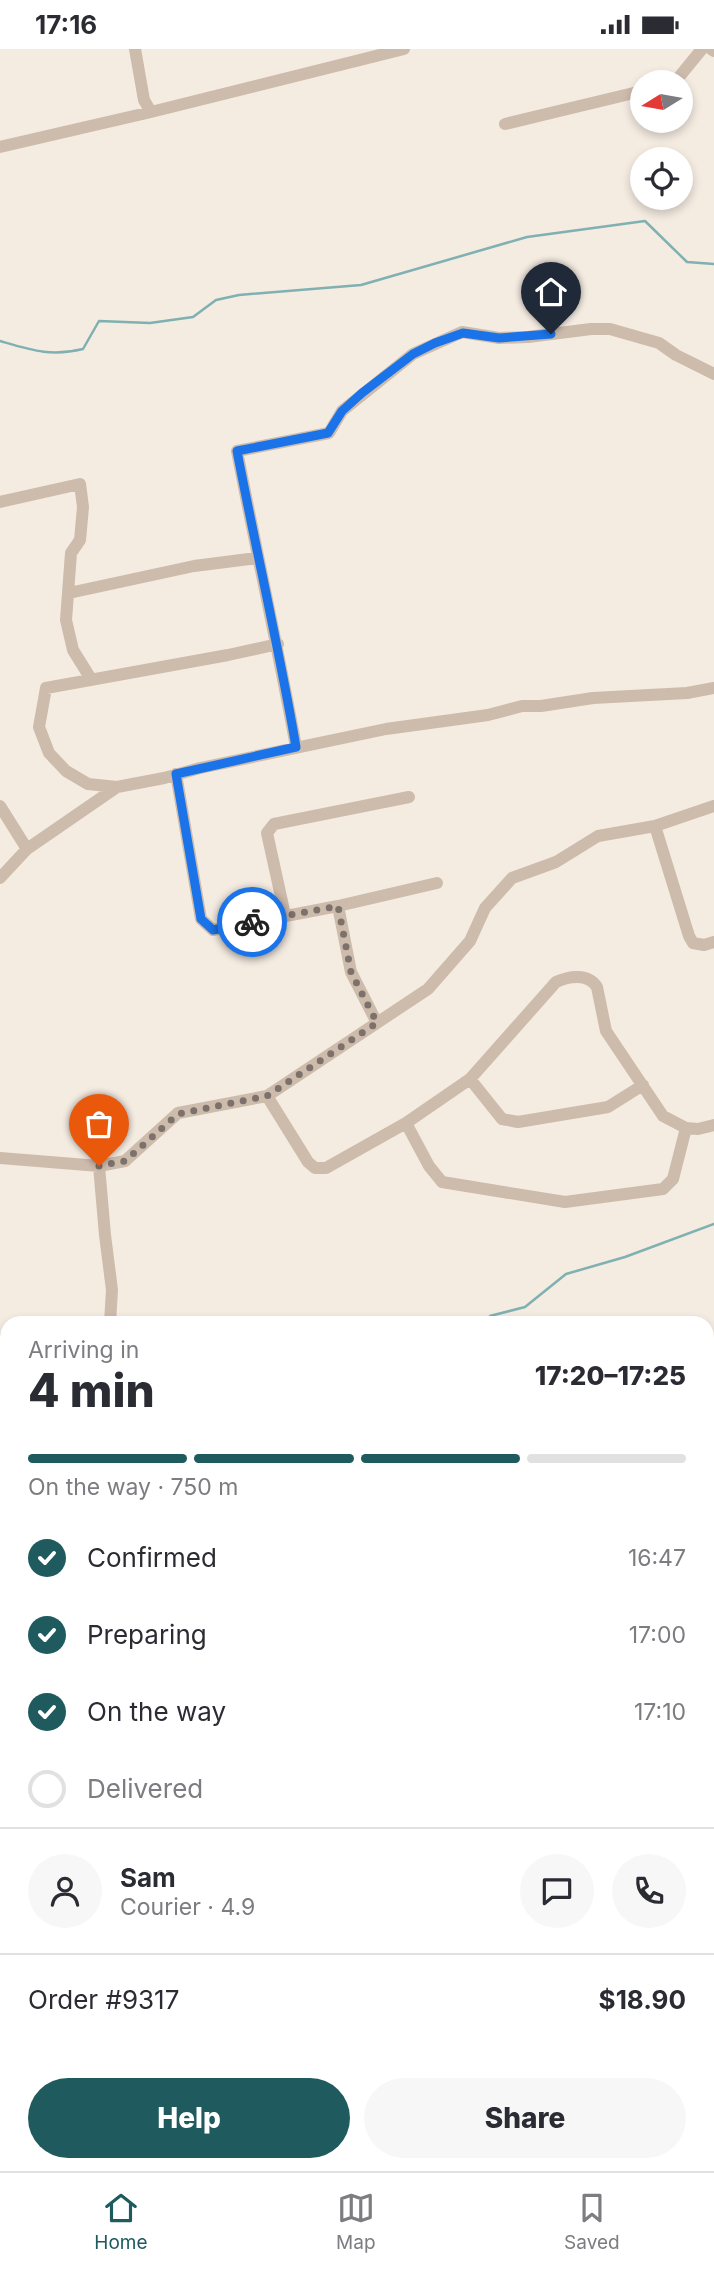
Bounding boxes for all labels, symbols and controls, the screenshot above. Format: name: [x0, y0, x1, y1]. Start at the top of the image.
text: 17:16: [35, 9, 97, 40]
north arrow: [630, 70, 693, 133]
map controls: [630, 70, 693, 210]
button: locate: [630, 147, 693, 210]
pin: [521, 262, 581, 334]
icon: home: [532, 273, 570, 311]
courier: [217, 887, 287, 957]
icon: bike: [233, 903, 271, 941]
pin: [69, 1094, 129, 1166]
icon: bag: [80, 1105, 118, 1143]
text: Arriving in: [28, 1336, 139, 1364]
text: 17:20–17:25: [535, 1360, 686, 1391]
text: 4 min: [28, 1362, 155, 1418]
text: On the way · 750 m: [28, 1473, 238, 1501]
icon: check: [28, 1539, 66, 1577]
text: Confirmed: [87, 1542, 217, 1573]
text: 16:47: [628, 1544, 686, 1572]
icon: check: [28, 1616, 66, 1654]
text: Preparing: [87, 1619, 207, 1650]
text: 17:00: [629, 1621, 686, 1649]
icon: check: [28, 1693, 66, 1731]
text: On the way: [87, 1696, 226, 1727]
text: 17:10: [634, 1698, 686, 1726]
text: Delivered: [87, 1773, 203, 1804]
button: person: [28, 1854, 102, 1928]
button: chat: [520, 1854, 594, 1928]
button: phone: [612, 1854, 686, 1928]
text: Sam: [120, 1862, 176, 1893]
text: Courier · 4.9: [120, 1893, 255, 1921]
text: Order #9317: [28, 1984, 179, 2015]
text: $18.90: [599, 1984, 686, 2015]
button: Help: [28, 2078, 350, 2158]
button: Share: [364, 2078, 686, 2158]
tab: Home: [94, 2189, 148, 2254]
tab: Map: [336, 2189, 376, 2254]
tab: Saved: [564, 2189, 620, 2254]

